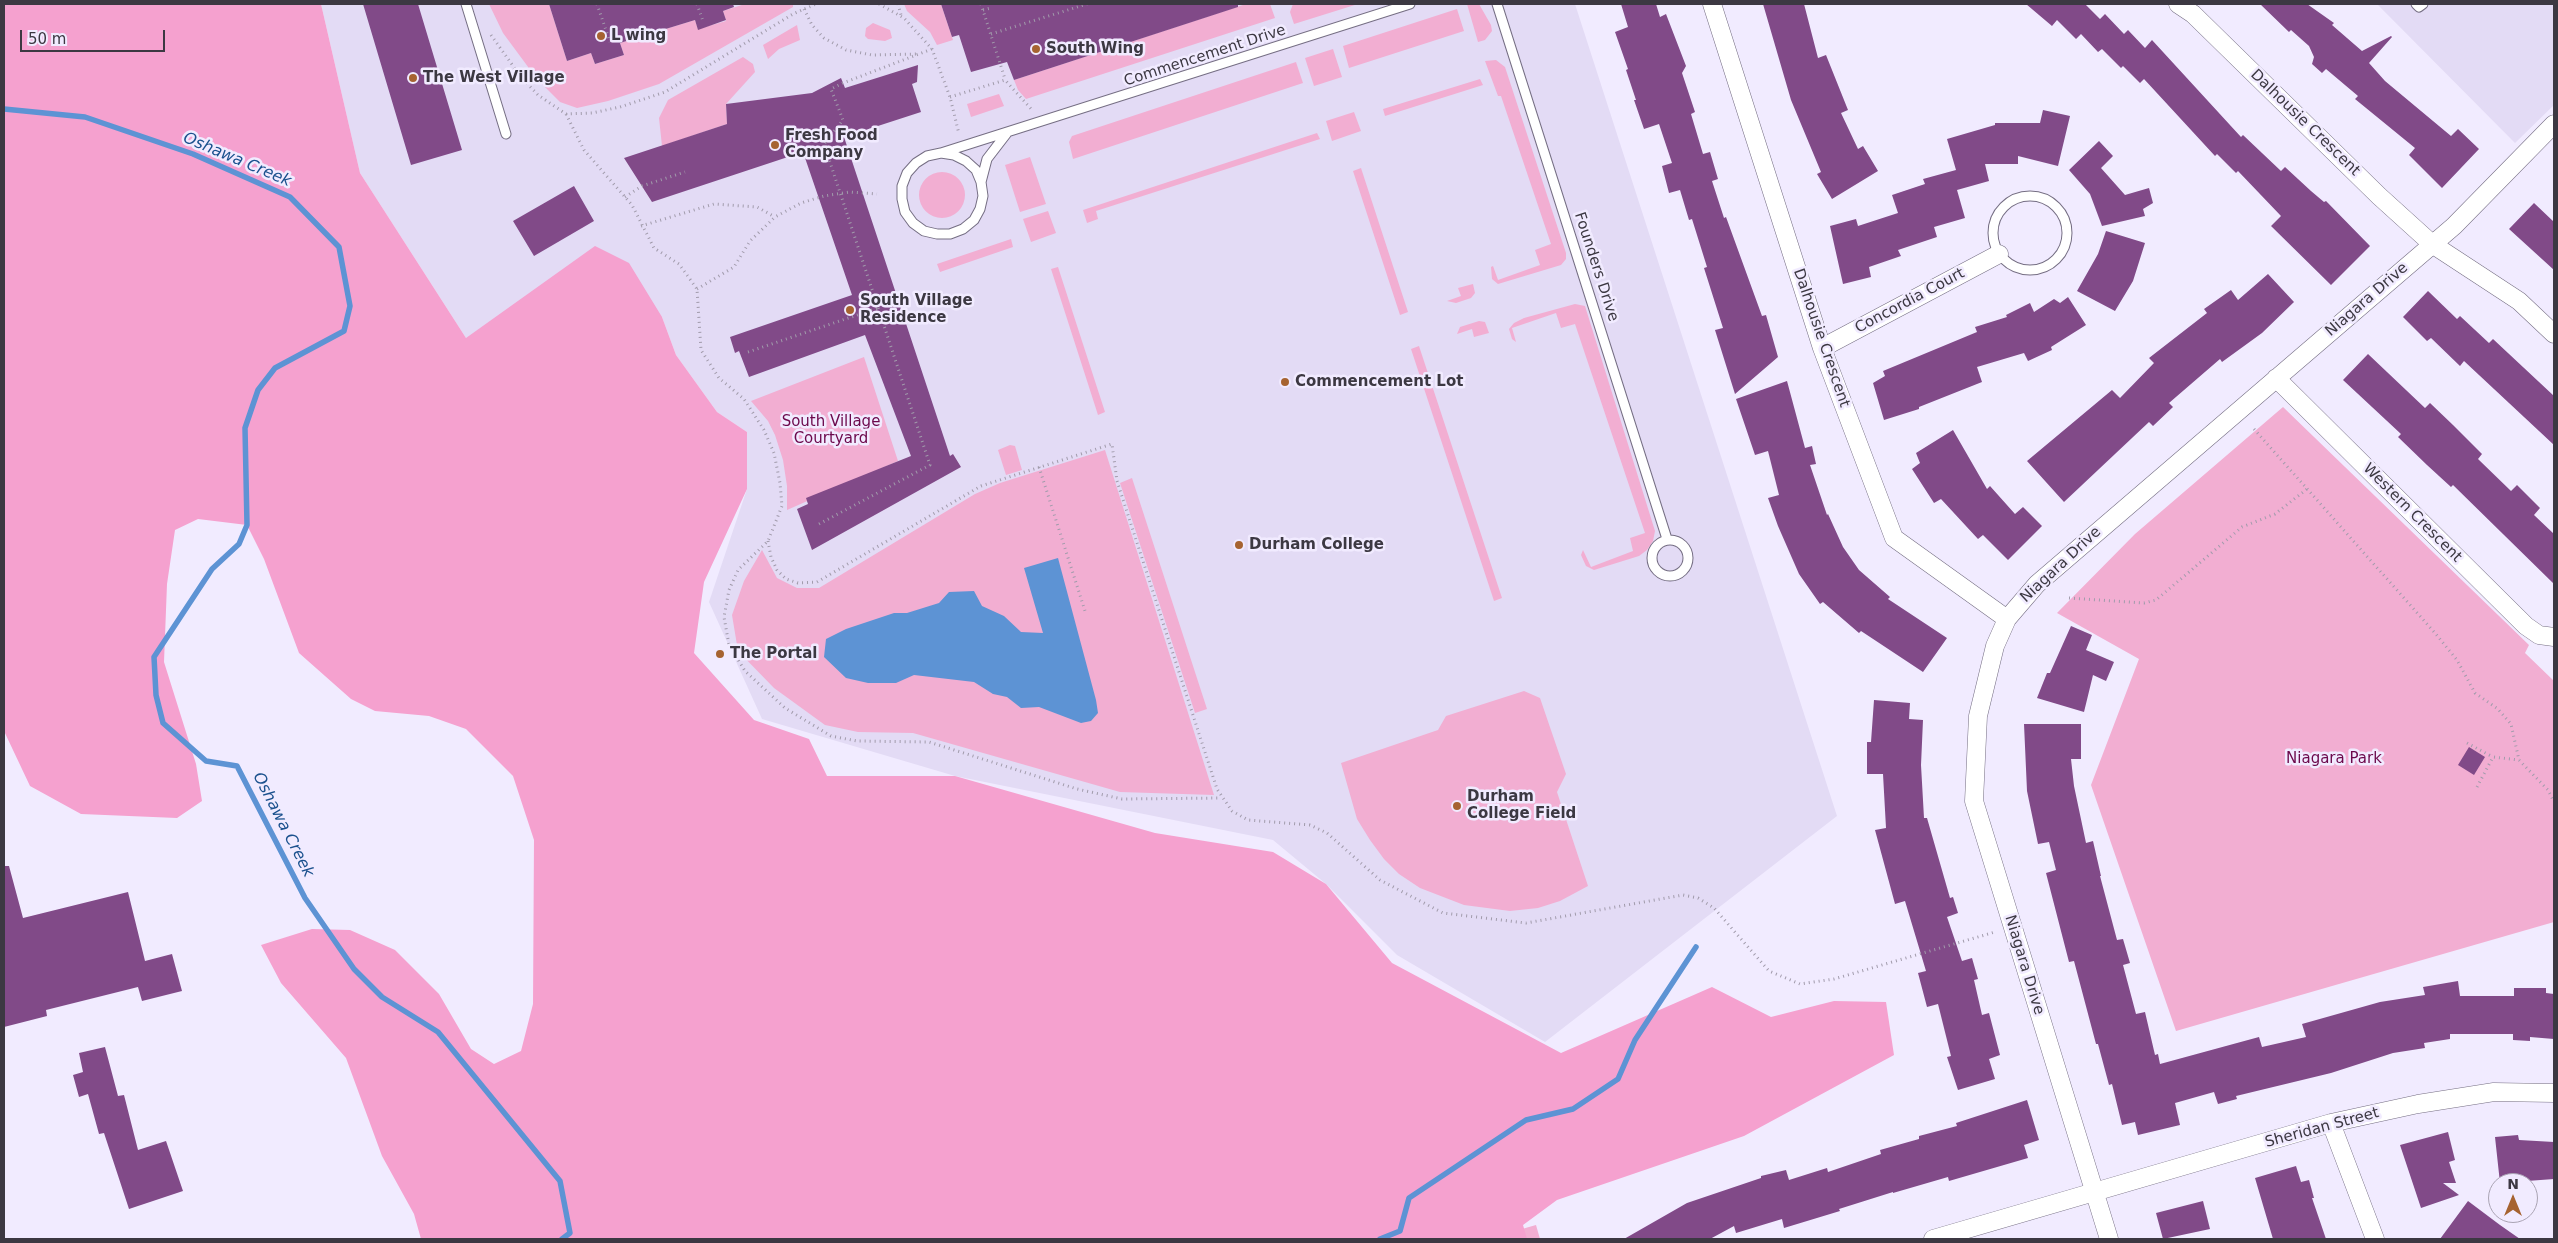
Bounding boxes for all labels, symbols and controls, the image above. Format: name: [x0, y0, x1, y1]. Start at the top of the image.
scale bar: [22, 20, 168, 52]
street label: Commencement Drive: [1122, 21, 1288, 91]
place label: L wing: [611, 27, 666, 45]
text: 50 m: [28, 30, 66, 48]
marker: L wing: [595, 30, 607, 42]
place label: South Wing: [1046, 40, 1144, 58]
marker: South Wing: [1030, 43, 1042, 55]
street label: Dalhousie Crescent: [2246, 66, 2364, 180]
place label: The West Village: [423, 69, 565, 87]
marker: The West Village: [407, 72, 419, 84]
place label: Fresh Food Company: [785, 127, 878, 162]
water label: Oshawa Creek: [180, 129, 294, 191]
marker: Fresh Food Company: [769, 139, 781, 151]
street label: Founders Drive: [1570, 210, 1622, 324]
street label: Niagara Drive: [2322, 259, 2412, 341]
street label: Concordia Court: [1852, 265, 1968, 337]
street label: Dalhousie Crescent: [1789, 266, 1853, 410]
place label: South Village Residence: [860, 292, 973, 327]
marker: South Village Residence: [844, 304, 856, 316]
place label: Commencement Lot: [1295, 373, 1463, 391]
marker: Commencement Lot: [1279, 376, 1291, 388]
park label: South Village Courtyard: [782, 413, 880, 448]
street label: Western Crescent: [2359, 460, 2465, 566]
street label: Niagara Drive: [2017, 523, 2105, 607]
place label: Durham College: [1249, 536, 1384, 554]
marker: Durham College: [1233, 539, 1245, 551]
place label: The Portal: [730, 645, 817, 663]
marker: The Portal: [714, 648, 726, 660]
park label: Niagara Park: [2286, 750, 2382, 768]
water label: Oshawa Creek: [248, 769, 318, 881]
place label: Durham College Field: [1467, 788, 1576, 823]
marker: Durham College Field: [1451, 800, 1463, 812]
street label: Niagara Drive: [2000, 913, 2048, 1017]
street label: Sheridan Street: [2263, 1104, 2381, 1152]
north arrow: [2488, 1173, 2538, 1223]
text: N: [2507, 1176, 2519, 1192]

